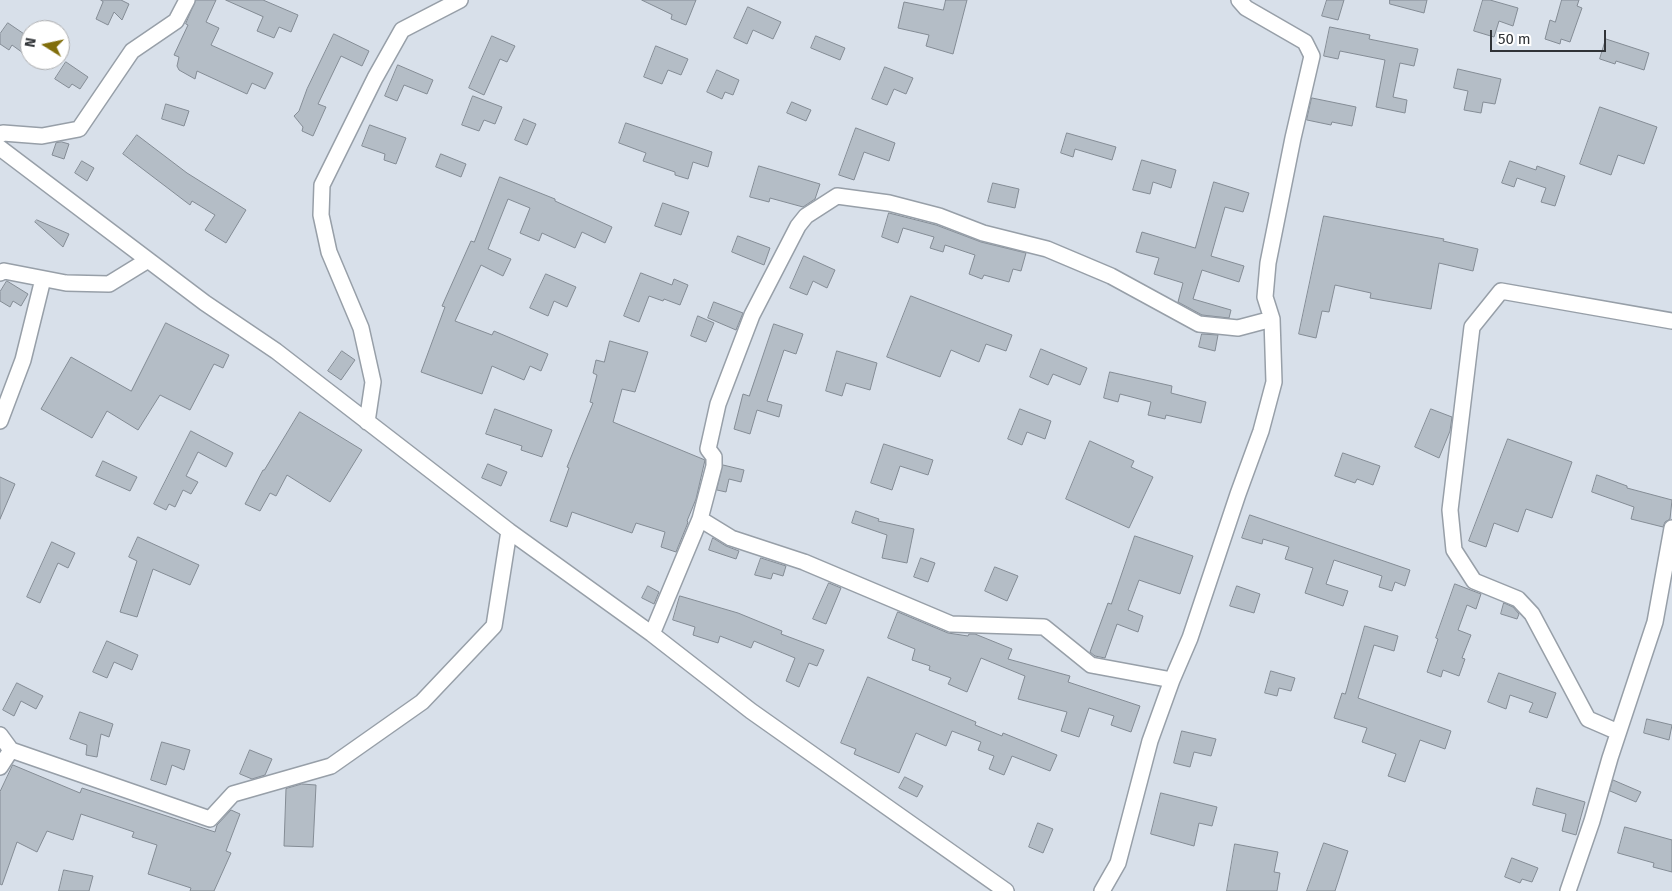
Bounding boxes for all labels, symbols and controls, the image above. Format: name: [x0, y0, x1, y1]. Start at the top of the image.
north arrow: [20, 20, 70, 70]
scale bar: [1492, 20, 1608, 52]
text: 50 m: [1498, 30, 1531, 48]
text: N: [22, 36, 40, 49]

